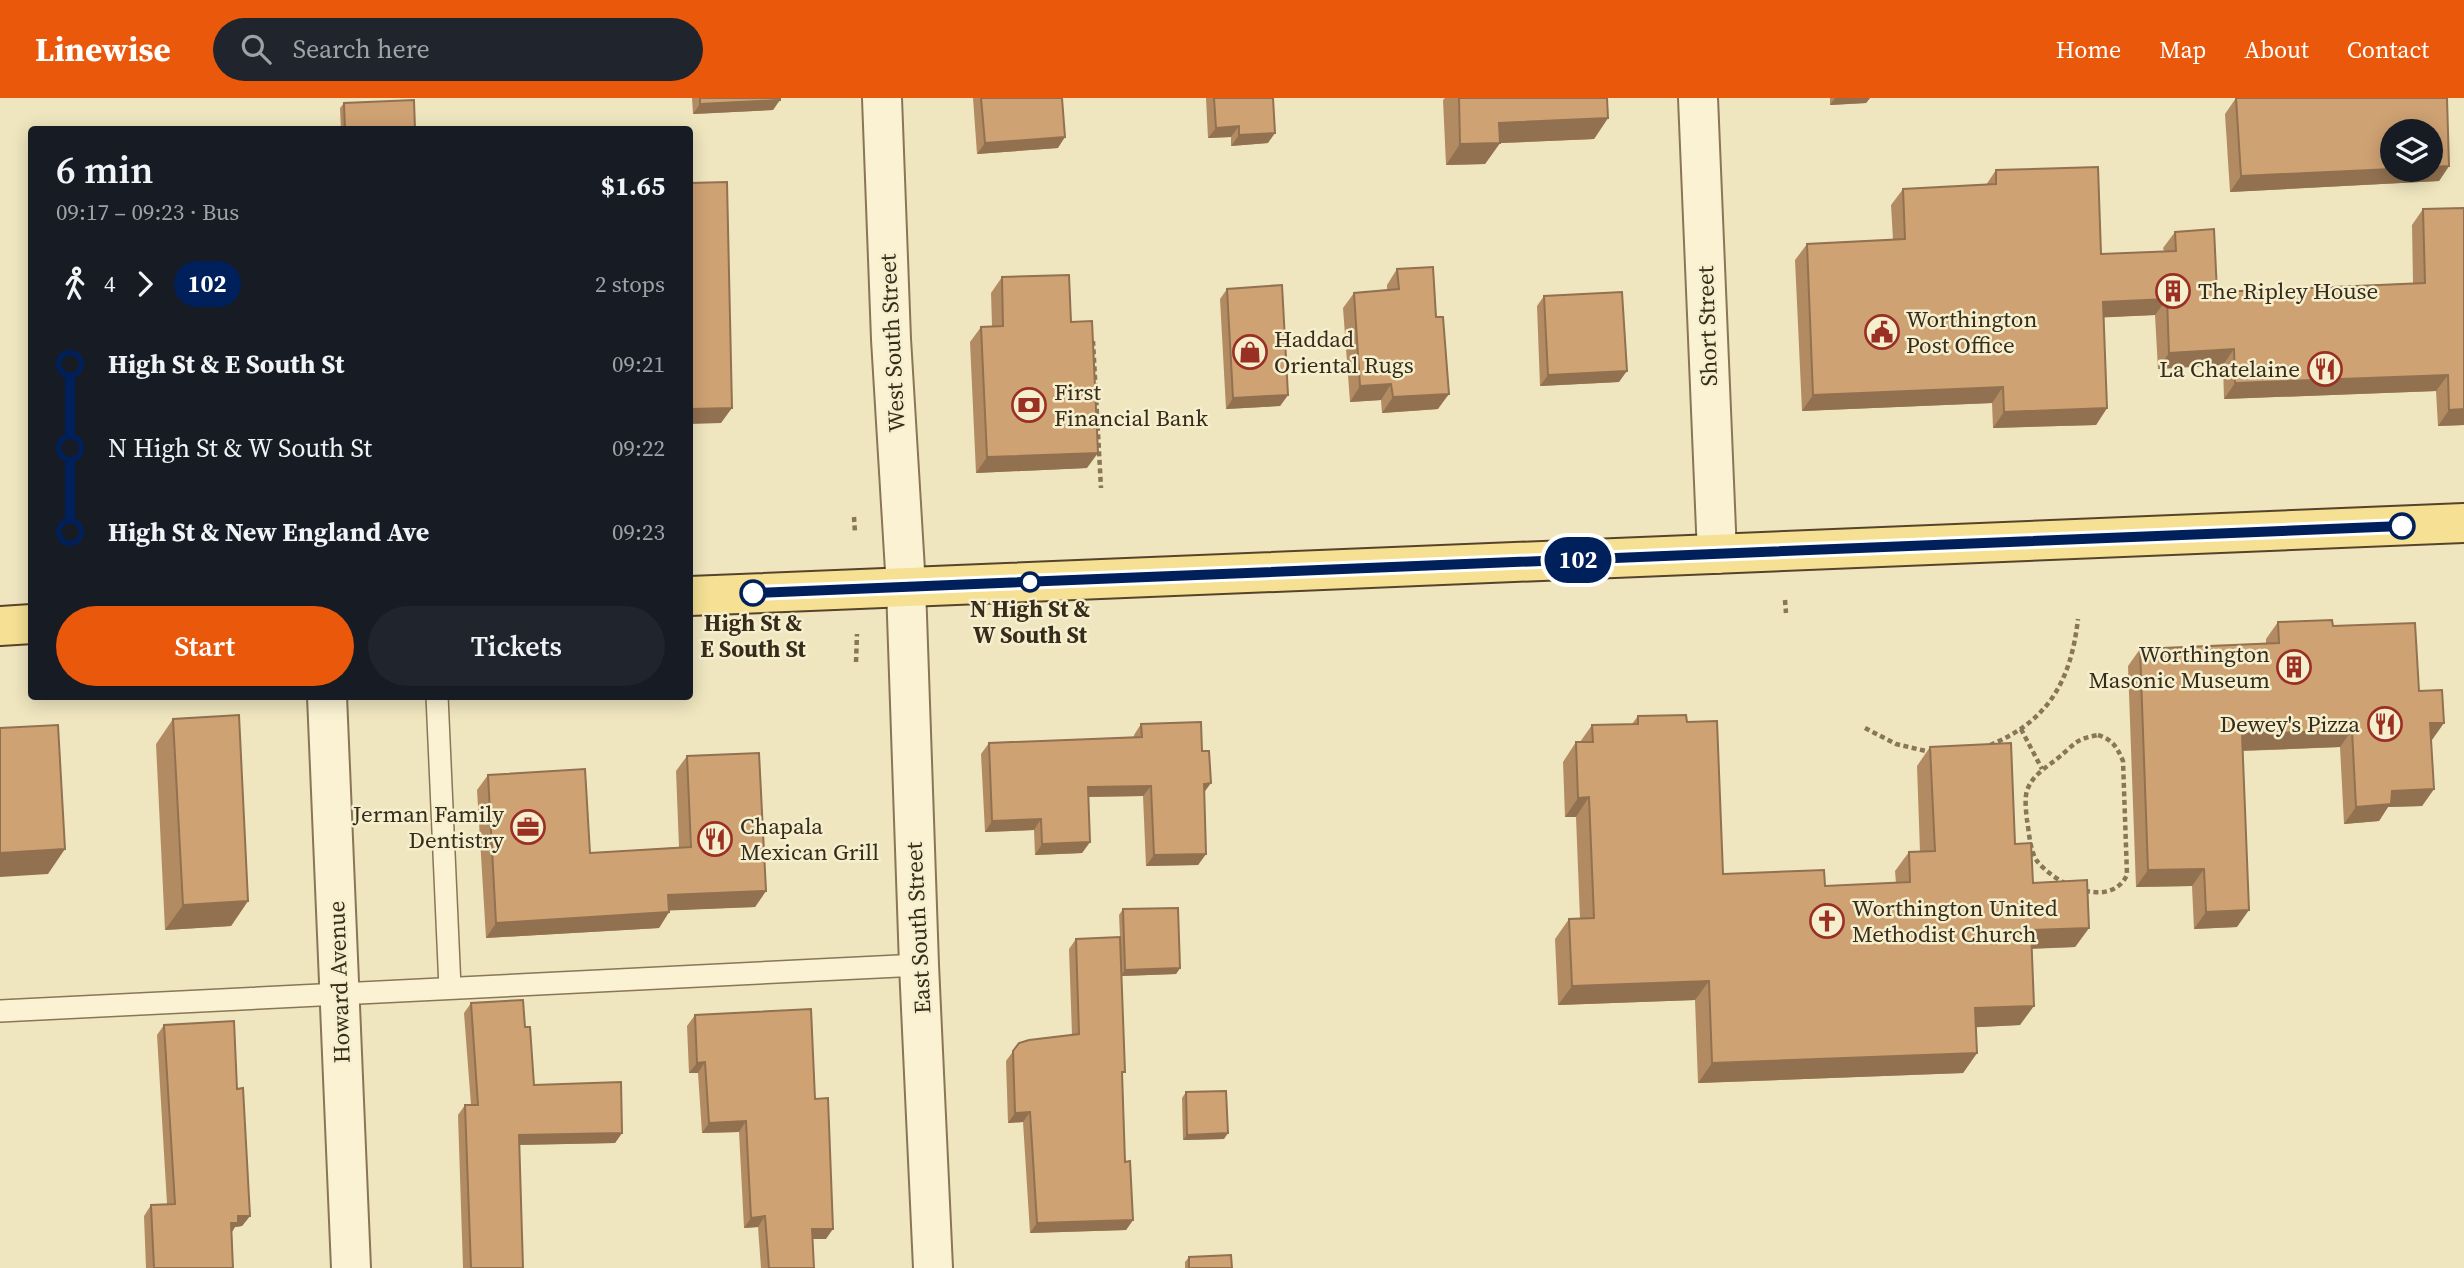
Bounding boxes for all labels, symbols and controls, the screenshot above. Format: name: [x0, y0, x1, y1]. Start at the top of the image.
search box: [213, 18, 703, 81]
text: Linewise: [35, 27, 171, 72]
icon: search: [237, 30, 275, 68]
text: Search here: [293, 31, 430, 67]
text: Home: [2056, 33, 2121, 66]
text: Map: [2159, 33, 2206, 66]
text: About: [2244, 33, 2309, 66]
text: Contact: [2347, 33, 2429, 66]
map controls: [2380, 119, 2443, 182]
button: layers: [2380, 119, 2443, 182]
text: 6 min: [56, 144, 154, 196]
text: $1.65: [601, 168, 665, 204]
text: 09:17 – 09:23 · Bus: [56, 196, 239, 228]
street label: West South Street: [871, 252, 913, 433]
icon: walk: [56, 265, 94, 303]
icon: forward: [126, 265, 164, 303]
street label: Short Street: [1689, 265, 1725, 387]
text: 102: [188, 267, 227, 300]
text: 4: [104, 268, 116, 300]
text: 2 stops: [595, 268, 665, 300]
building icon: The Ripley House: [2154, 272, 2192, 310]
place label: The Ripley House: [2198, 275, 2378, 307]
place label: Worthington Post Office: [1906, 303, 2037, 361]
public building icon: Worthington Post Office: [1863, 313, 1901, 351]
place label: Haddad Oriental Rugs: [1274, 323, 1414, 381]
shop icon: Haddad Oriental Rugs: [1231, 333, 1269, 371]
text: High St & E South St: [108, 346, 344, 382]
text: 09:21: [612, 348, 665, 380]
restaurant icon: La Chatelaine: [2306, 350, 2344, 388]
place label: La Chatelaine: [2159, 353, 2300, 385]
place label: First Financial Bank: [1054, 376, 1208, 434]
bank icon: First Financial Bank: [1010, 386, 1048, 424]
text: N High St & W South St: [108, 430, 372, 466]
text: 09:22: [612, 432, 665, 464]
unlabelled marker: [2389, 513, 2415, 539]
text: High St & New England Ave: [108, 514, 429, 550]
text: 09:23: [612, 516, 665, 548]
line badge: 102: [1538, 537, 1618, 583]
text: 102: [1558, 543, 1598, 576]
marker: N High St & W South St: [1020, 572, 1040, 592]
marker: High St & E South St: [740, 580, 766, 606]
place label: N High St & W South St: [970, 593, 1090, 651]
button: Start: [56, 606, 354, 686]
button: Tickets: [368, 606, 665, 686]
place label: High St & E South St: [700, 607, 807, 665]
place label: Worthington Masonic Museum: [2089, 638, 2270, 696]
building icon: Worthington Masonic Museum: [2275, 648, 2313, 686]
restaurant icon: Dewey's Pizza: [2366, 705, 2404, 743]
place label: Dewey's Pizza: [2220, 708, 2360, 740]
place label: Jerman Family Dentistry: [352, 798, 504, 856]
office icon: Jerman Family Dentistry: [509, 808, 547, 846]
place label: Chapala Mexican Grill: [740, 810, 879, 868]
restaurant icon: Chapala Mexican Grill: [696, 820, 734, 858]
street label: East South Street: [897, 841, 938, 1015]
place label: Worthington United Methodist Church: [1852, 892, 2058, 950]
street label: Howard Avenue: [320, 900, 358, 1064]
church icon: Worthington United Methodist Church: [1808, 902, 1846, 940]

